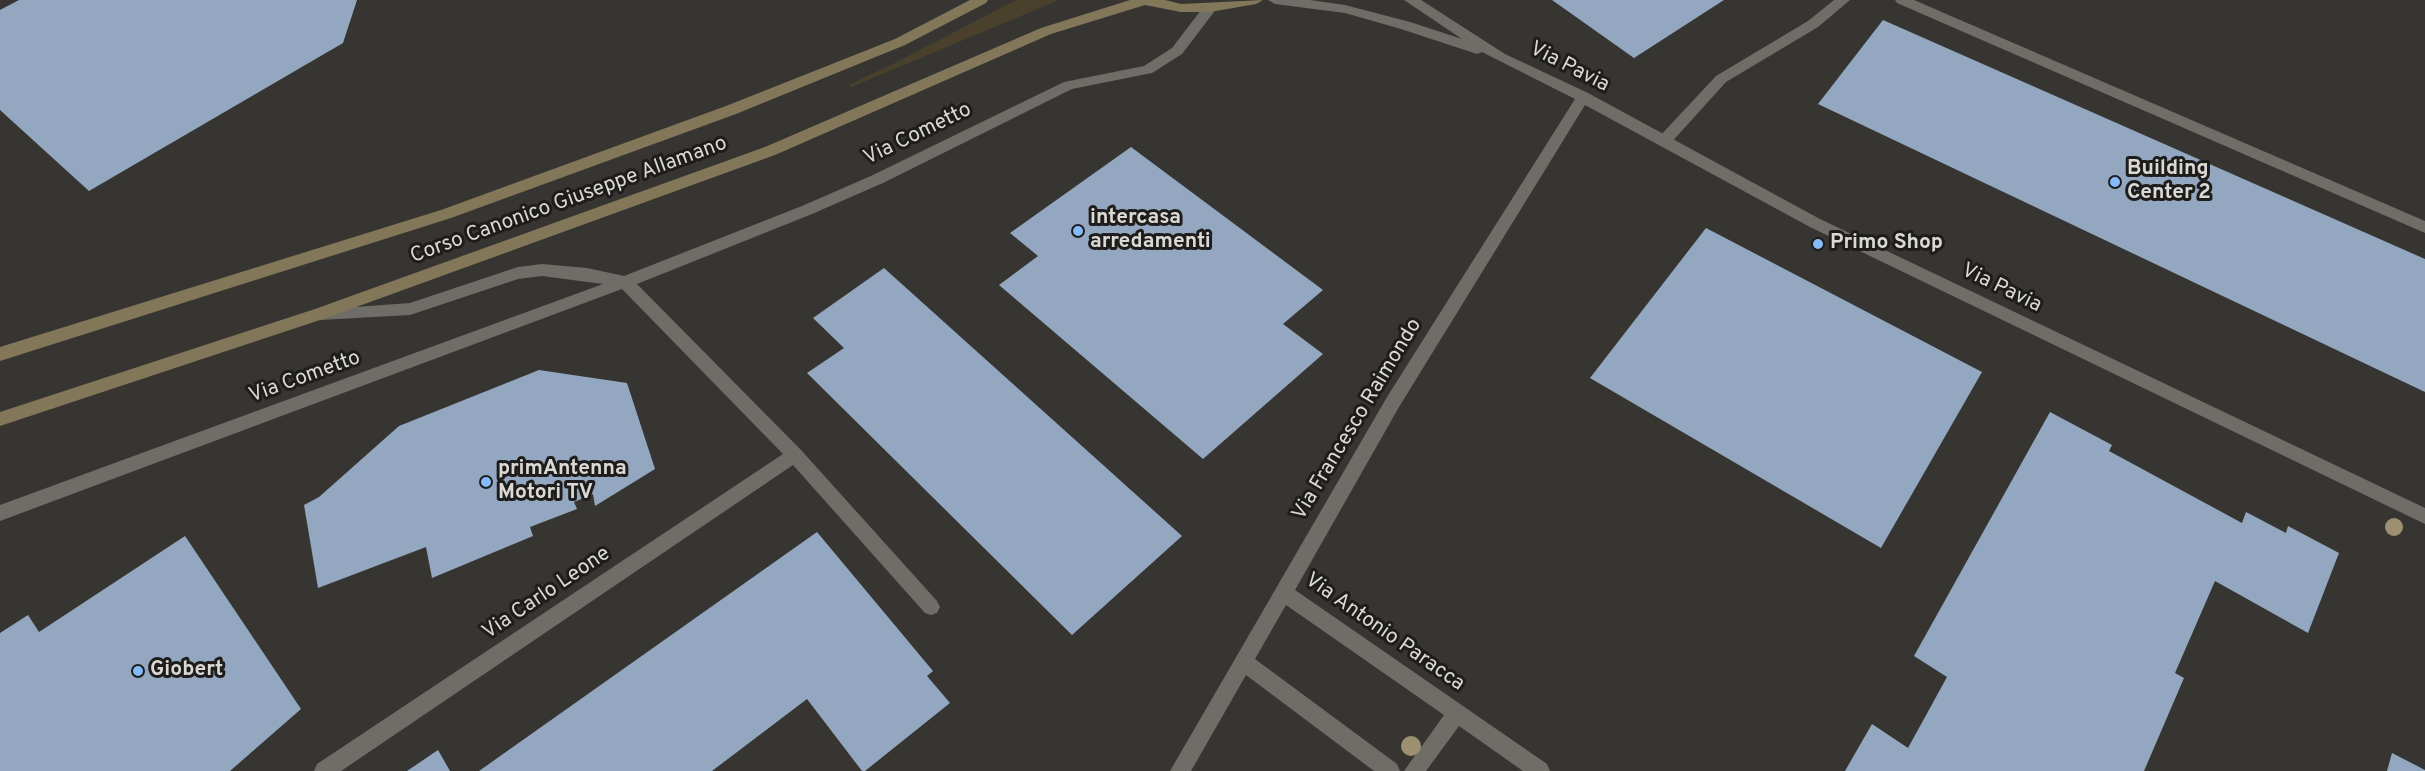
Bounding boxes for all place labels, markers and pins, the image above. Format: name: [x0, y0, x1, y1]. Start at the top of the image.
place label: Building Center 2: [2127, 157, 2211, 207]
marker: Building Center 2: [2108, 175, 2122, 189]
place label: intercasa arredamenti: [1090, 206, 1211, 256]
marker: intercasa arredamenti: [1071, 224, 1085, 238]
place label: Primo Shop: [1830, 231, 1943, 257]
marker: Primo Shop: [1811, 237, 1825, 251]
place label: primAntenna Motori TV: [498, 457, 627, 507]
marker: primAntenna Motori TV: [479, 475, 493, 489]
place label: Giobert: [150, 658, 223, 684]
marker: Giobert: [131, 664, 145, 678]

